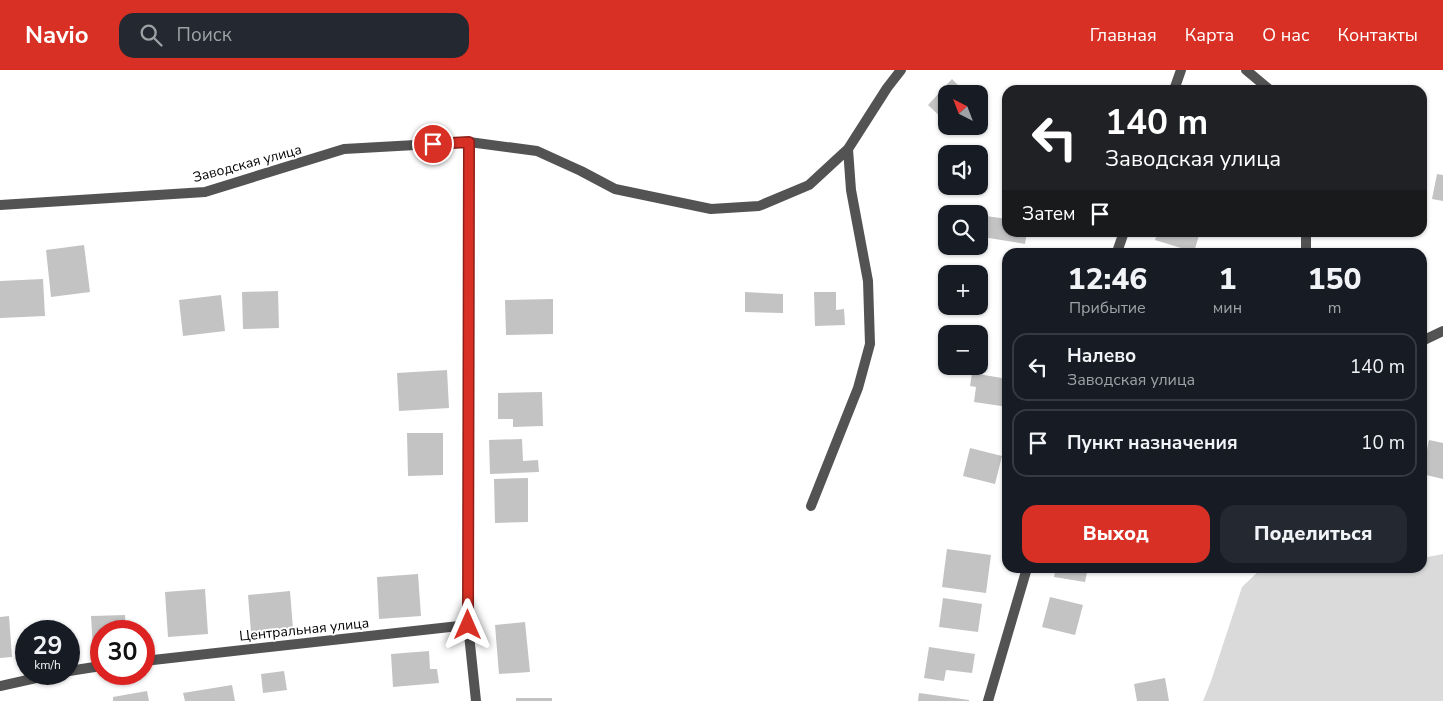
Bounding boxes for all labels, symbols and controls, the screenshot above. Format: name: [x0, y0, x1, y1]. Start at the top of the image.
search box: [119, 13, 469, 58]
text: Navio: [25, 19, 89, 51]
icon: search: [137, 21, 165, 49]
text: Поиск: [177, 22, 232, 48]
text: Главная: [1090, 23, 1157, 47]
text: Карта: [1185, 23, 1234, 47]
text: О нас: [1262, 23, 1310, 47]
text: Контакты: [1338, 23, 1418, 47]
north arrow: [938, 85, 988, 135]
map controls: [938, 85, 988, 375]
text: 140 m: [1105, 99, 1208, 146]
icon: left: [1022, 105, 1087, 170]
pin: [412, 123, 454, 165]
icon: arrive: [419, 130, 447, 158]
street label: Заводская улица: [191, 140, 304, 187]
text: Заводская улица: [1105, 144, 1281, 174]
button: sound: [938, 145, 988, 195]
icon: arrive: [1086, 200, 1114, 228]
text: Затем: [1022, 201, 1076, 227]
button: search: [938, 205, 988, 255]
text: 12:46: [1067, 259, 1147, 300]
text: 1: [1218, 259, 1236, 300]
text: 150: [1308, 259, 1362, 300]
button: +: [938, 265, 988, 315]
text: Прибытие: [1069, 297, 1146, 319]
text: мин: [1213, 297, 1242, 319]
text: m: [1328, 297, 1341, 319]
button: −: [938, 325, 988, 375]
text: Налево: [1067, 343, 1136, 369]
icon: left: [1024, 353, 1052, 381]
text: 140 m: [1350, 354, 1405, 380]
text: Заводская улица: [1067, 369, 1195, 391]
icon: arrive: [1024, 429, 1052, 457]
text: Пункт назначения: [1067, 430, 1238, 456]
text: 10 m: [1361, 430, 1405, 456]
button: Выход: [1022, 505, 1210, 563]
button: Поделиться: [1220, 505, 1407, 563]
position arrow: [441, 598, 493, 650]
street label: Центральная улица: [238, 613, 370, 646]
speed limit sign: 30: [90, 620, 155, 685]
text: 29: [32, 629, 63, 663]
text: km/h: [34, 657, 61, 673]

